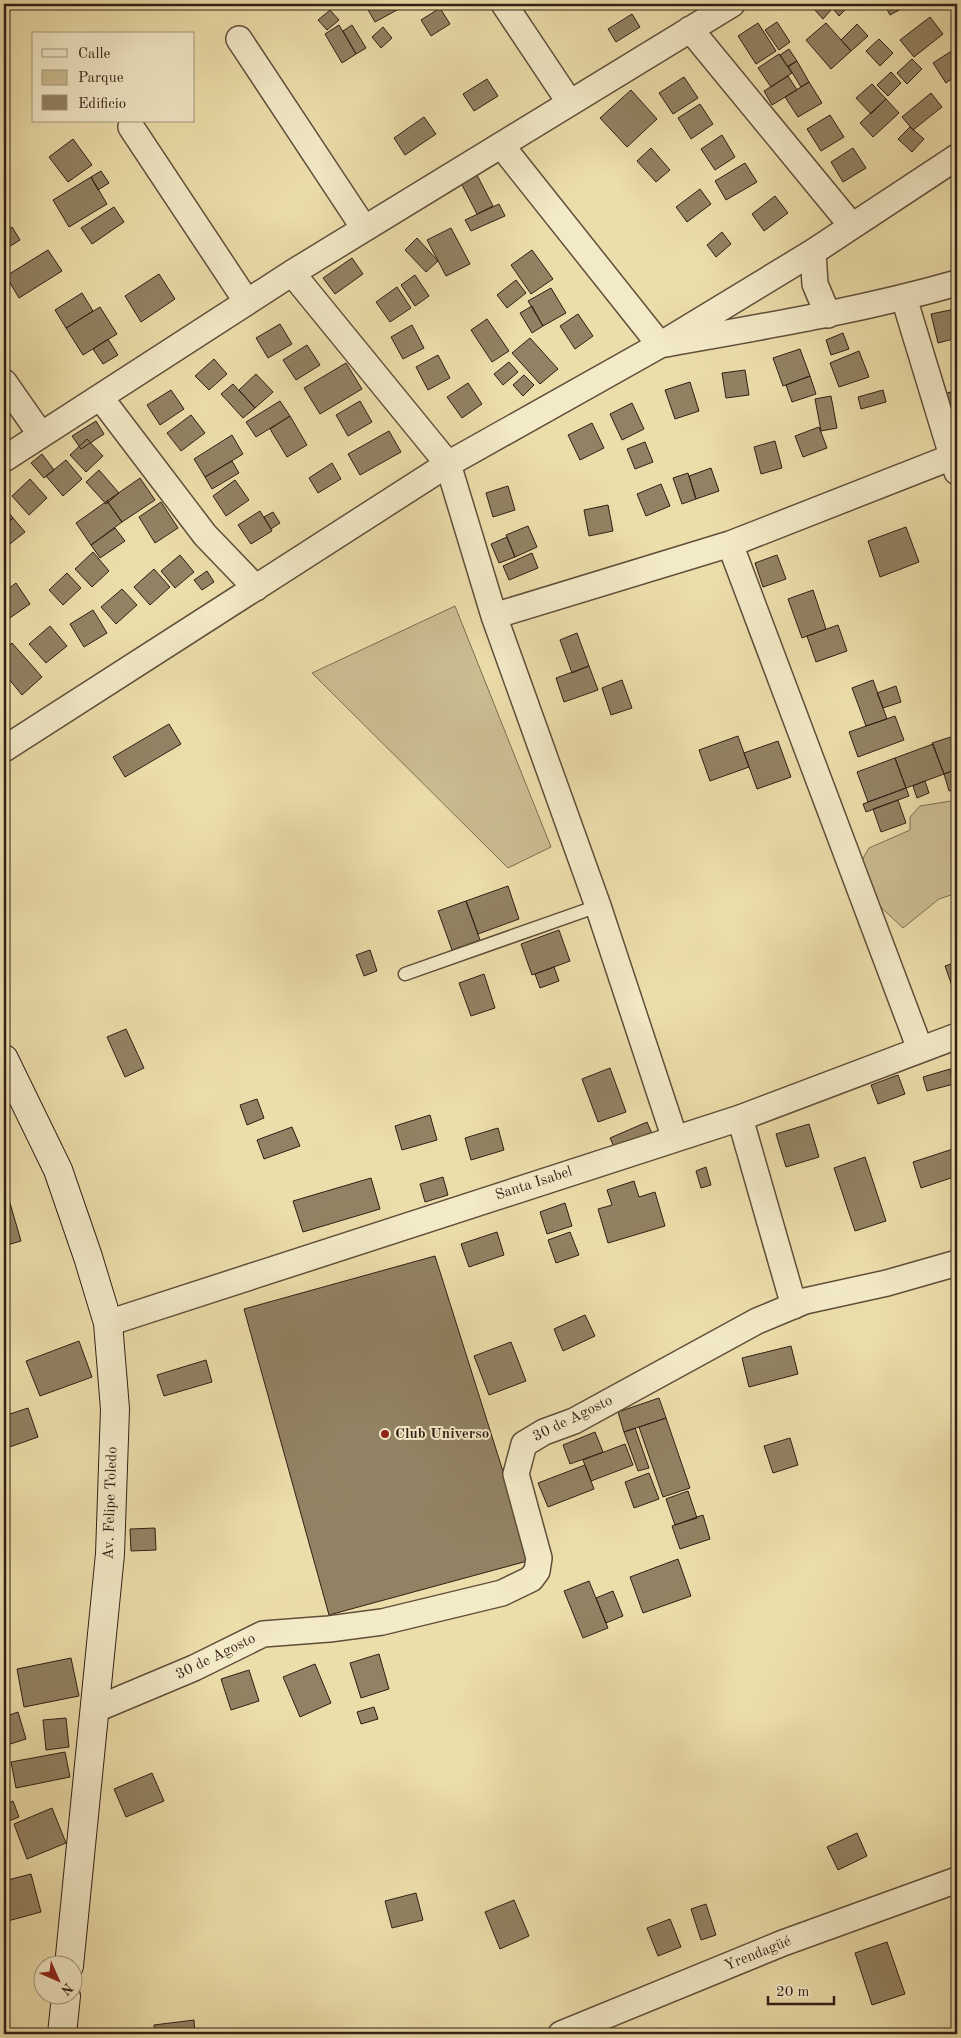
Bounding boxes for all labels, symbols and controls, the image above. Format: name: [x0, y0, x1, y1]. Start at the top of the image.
legend: [32, 32, 195, 122]
text: Calle: [78, 47, 111, 62]
text: Parque: [78, 71, 124, 86]
text: Edificio: [78, 97, 126, 112]
street label: Santa Isabel: [494, 1164, 574, 1204]
street label: 30 de Agosto: [531, 1393, 615, 1445]
place label: Club Universo: [395, 1427, 489, 1442]
marker: Club Universo: [379, 1428, 391, 1440]
street label: Av. Felipe Toledo: [102, 1446, 120, 1560]
street label: 30 de Agosto: [174, 1631, 258, 1683]
street label: Yrendagüé: [723, 1934, 793, 1974]
north arrow: [32, 1956, 82, 2006]
scale bar: [768, 1973, 835, 2005]
text: N: [58, 1980, 75, 1997]
text: 20 m: [776, 1985, 810, 2000]

